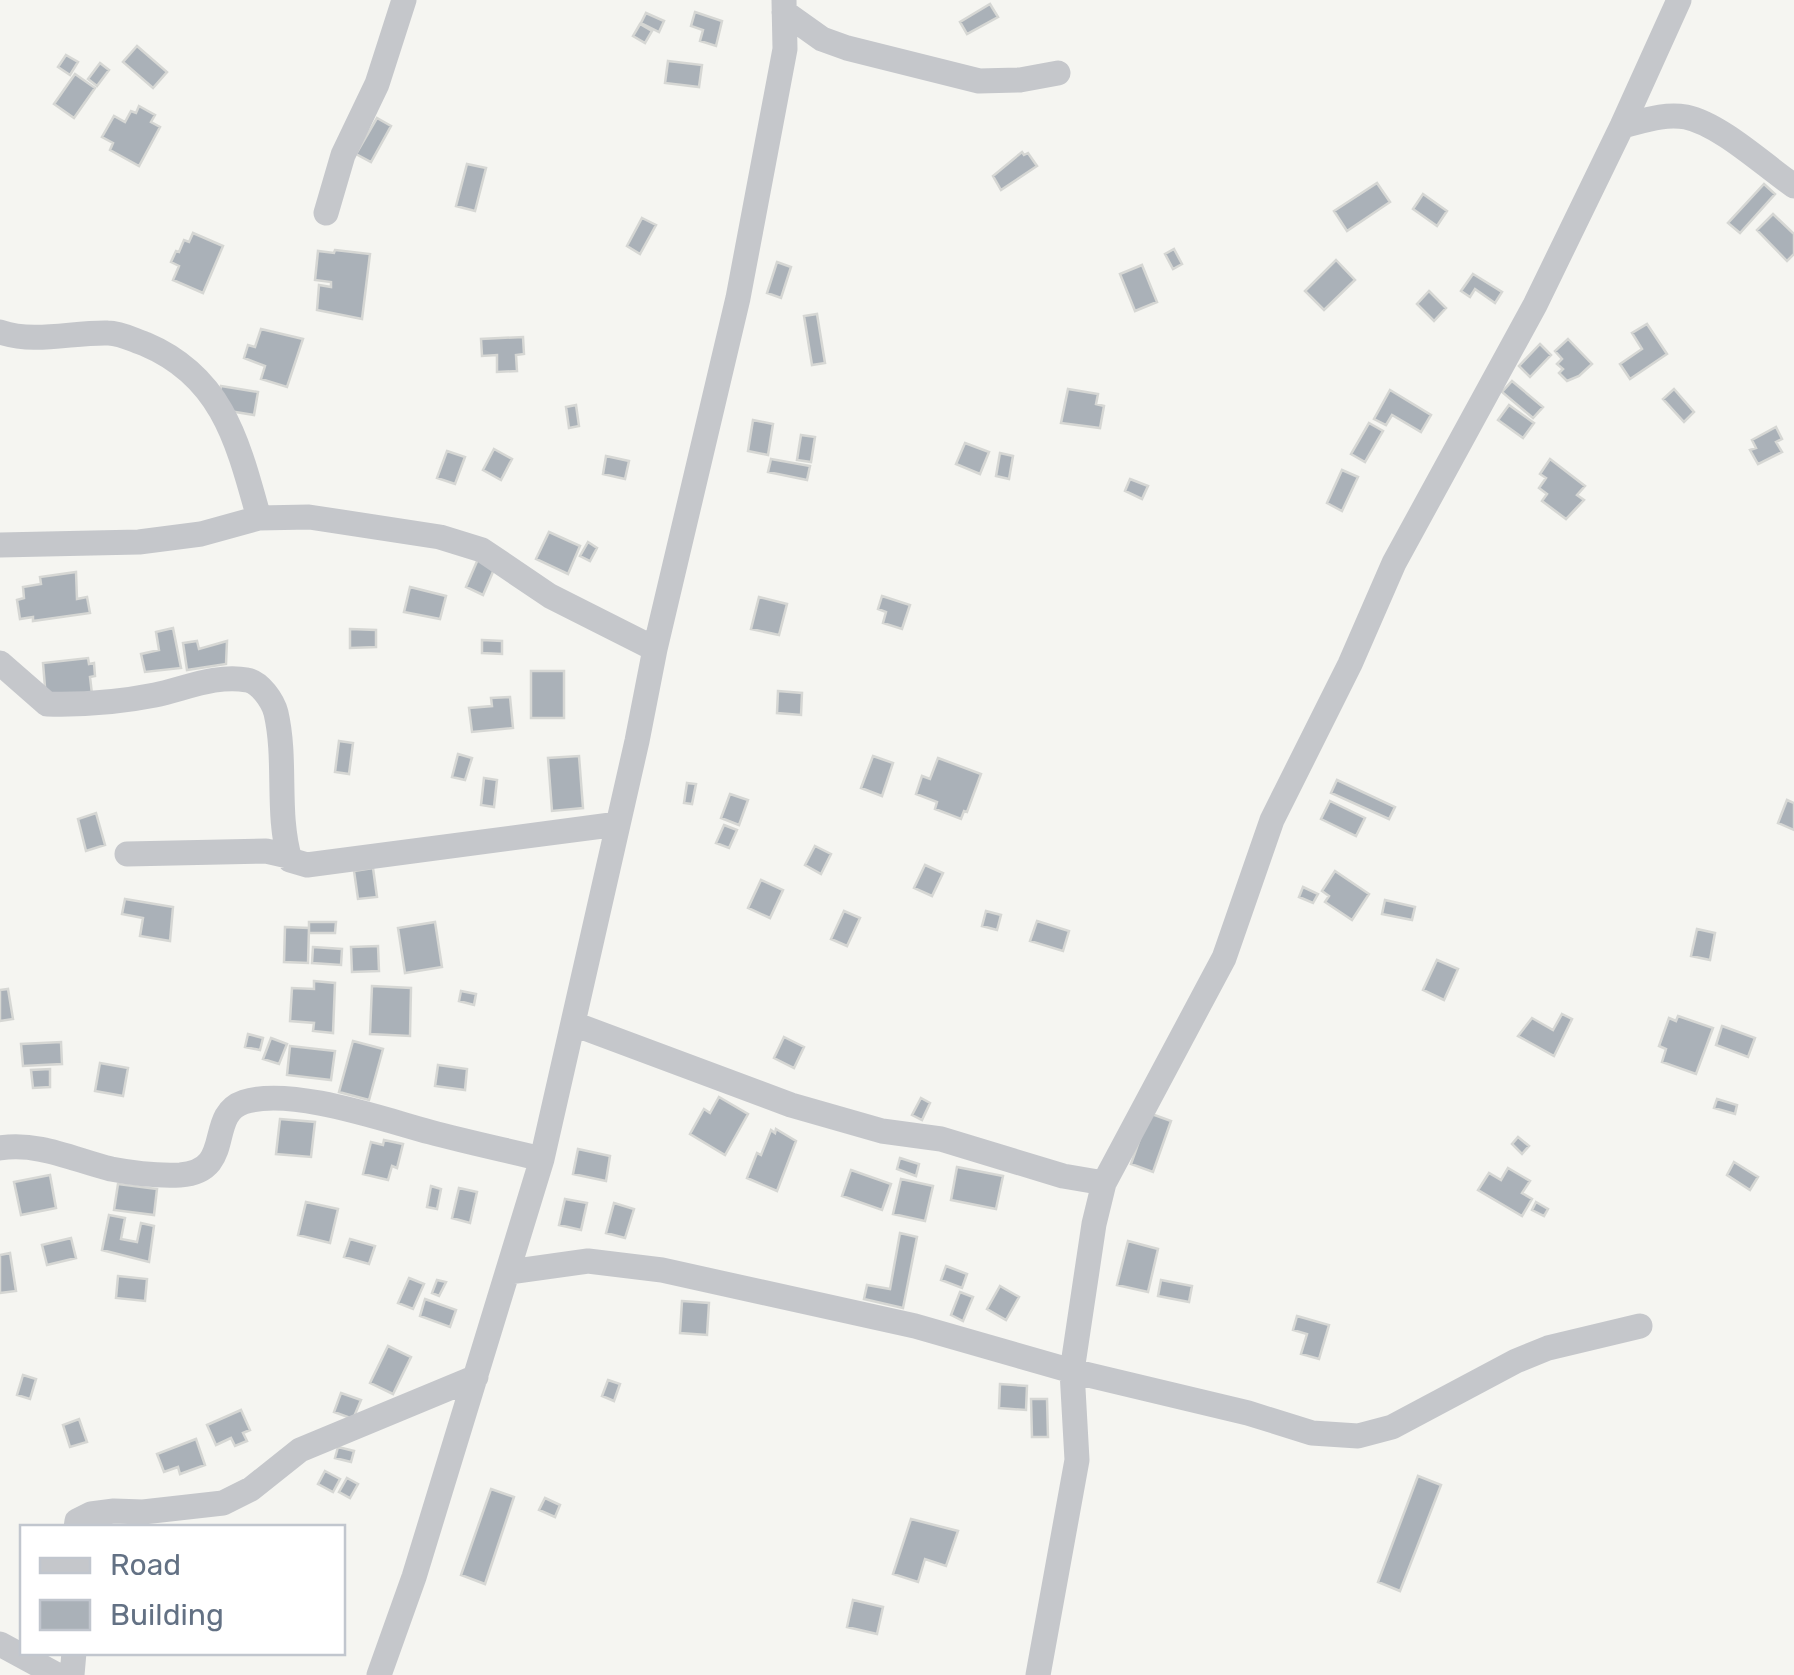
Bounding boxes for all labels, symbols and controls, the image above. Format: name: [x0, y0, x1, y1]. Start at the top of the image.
legend: [20, 1525, 345, 1655]
text: Road: [110, 1547, 181, 1583]
text: Building: [110, 1597, 224, 1633]

